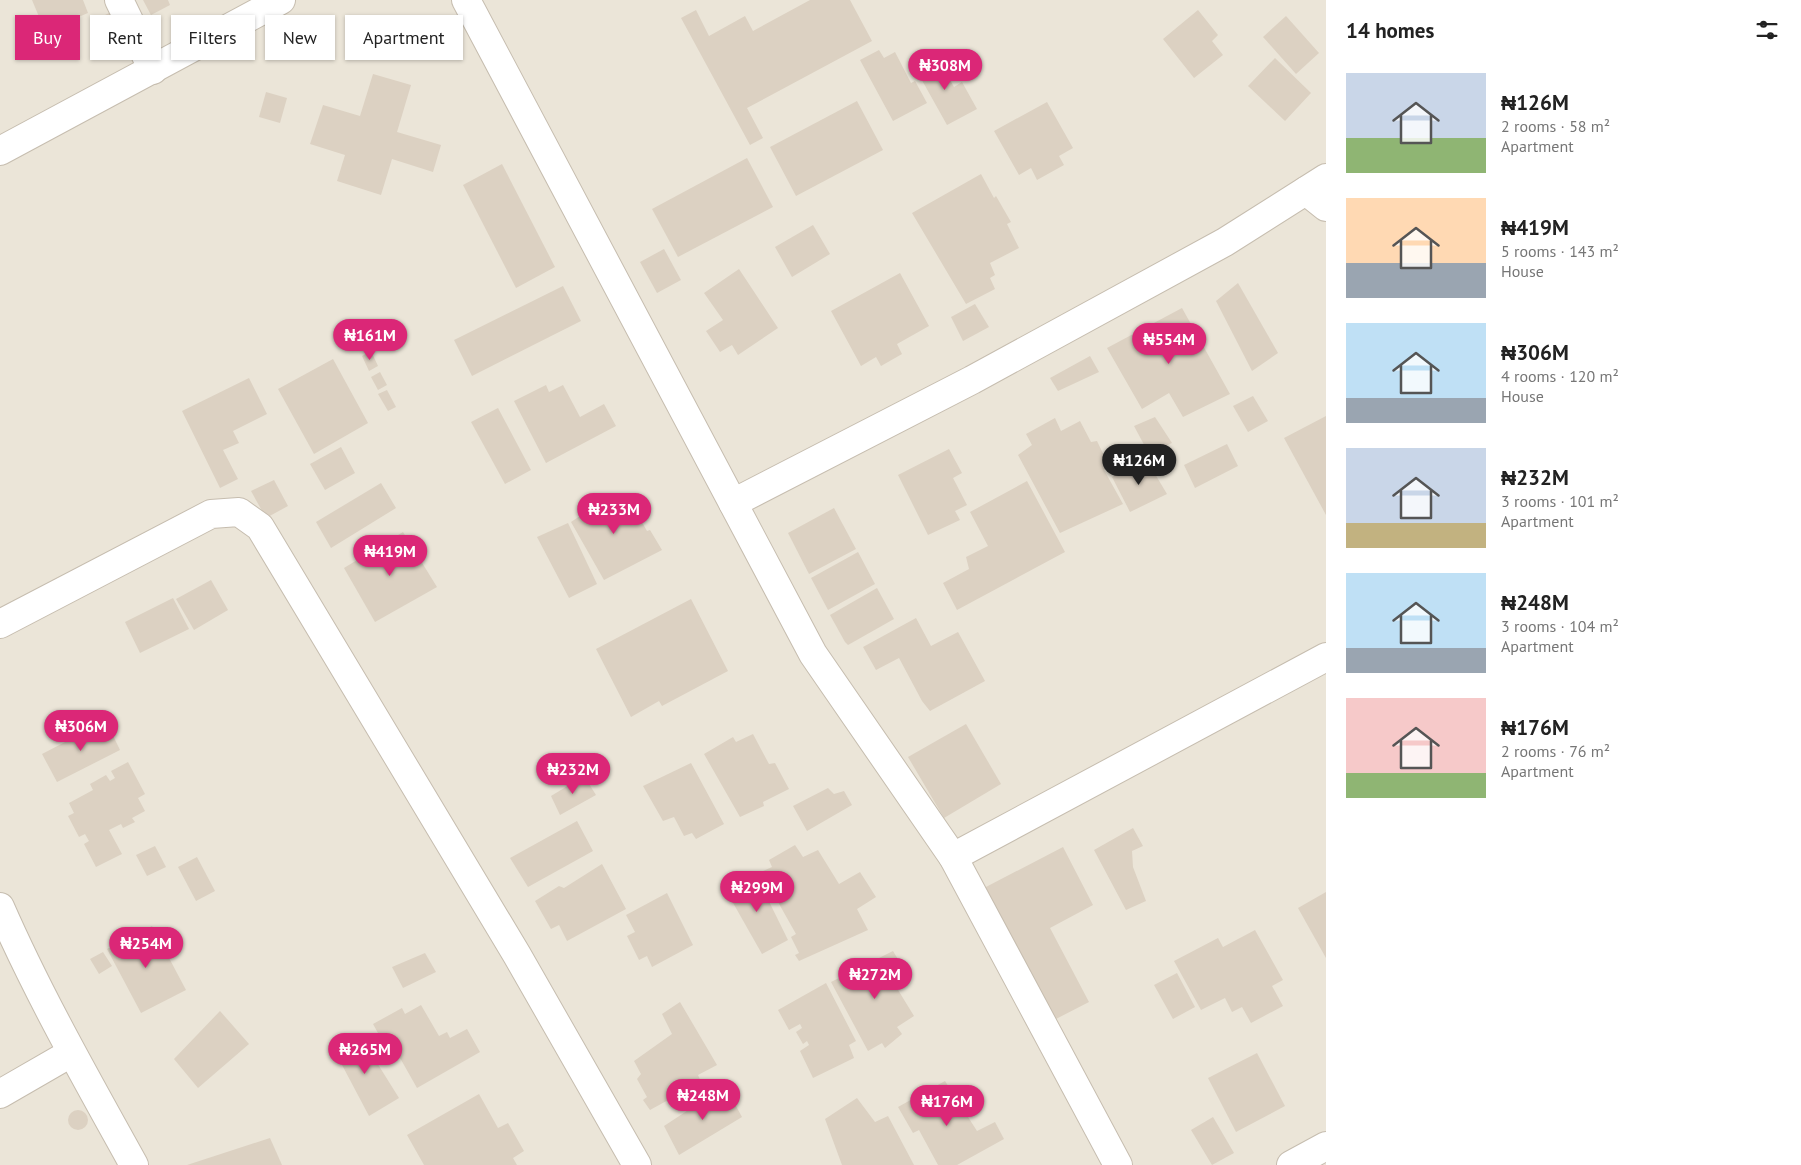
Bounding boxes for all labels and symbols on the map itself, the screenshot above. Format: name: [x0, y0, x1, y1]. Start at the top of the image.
pin: ₦308M: [910, 48, 980, 91]
pin: ₦161M: [335, 318, 405, 361]
pin: ₦554M: [1134, 322, 1204, 365]
pin: ₦126M: [1104, 444, 1174, 486]
pin: ₦233M: [579, 492, 649, 535]
pin: ₦419M: [355, 534, 425, 577]
pin: ₦306M: [46, 710, 116, 752]
pin: ₦232M: [538, 752, 608, 795]
pin: ₦299M: [722, 870, 792, 913]
pin: ₦254M: [111, 926, 181, 969]
pin: ₦272M: [840, 958, 910, 1000]
pin: ₦265M: [330, 1032, 400, 1075]
pin: ₦248M: [668, 1078, 738, 1121]
pin: ₦176M: [912, 1084, 982, 1127]

